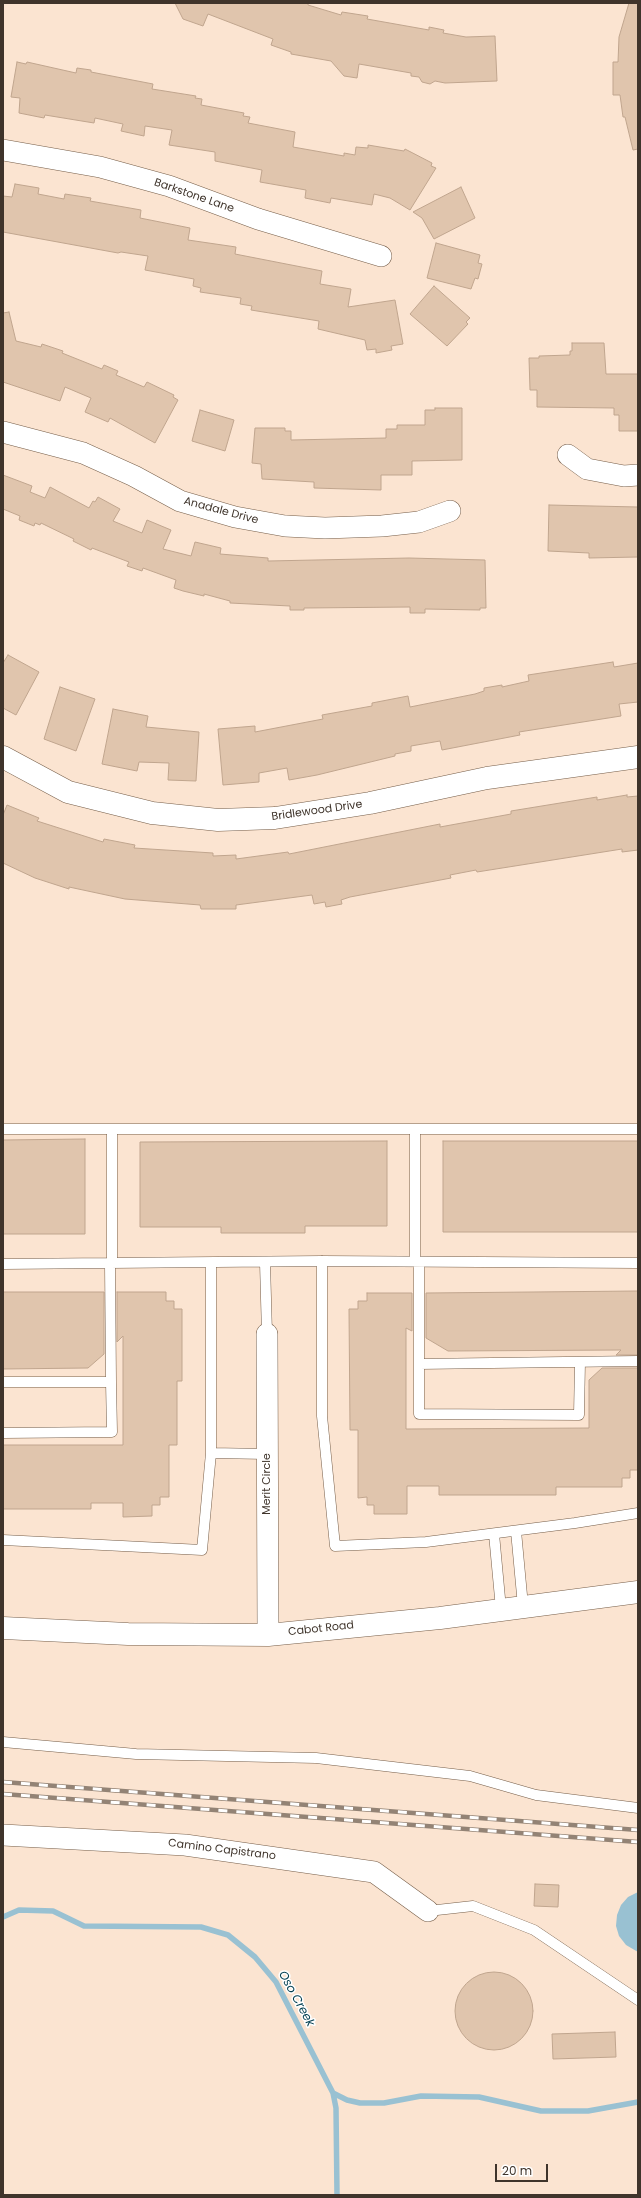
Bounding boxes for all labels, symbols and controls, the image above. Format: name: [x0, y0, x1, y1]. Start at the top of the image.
street label: Barkstone Lane: [152, 176, 236, 216]
street label: Anadale Drive: [182, 495, 260, 527]
street label: Bridlewood Drive: [271, 798, 363, 824]
street label: Merit Circle: [260, 1453, 274, 1515]
street label: Cabot Road: [288, 1619, 354, 1639]
street label: Camino Capistrano: [167, 1837, 277, 1863]
water label: Oso Creek: [275, 1969, 317, 2029]
scale bar: [497, 2156, 550, 2182]
text: 20 m: [502, 2162, 532, 2179]

